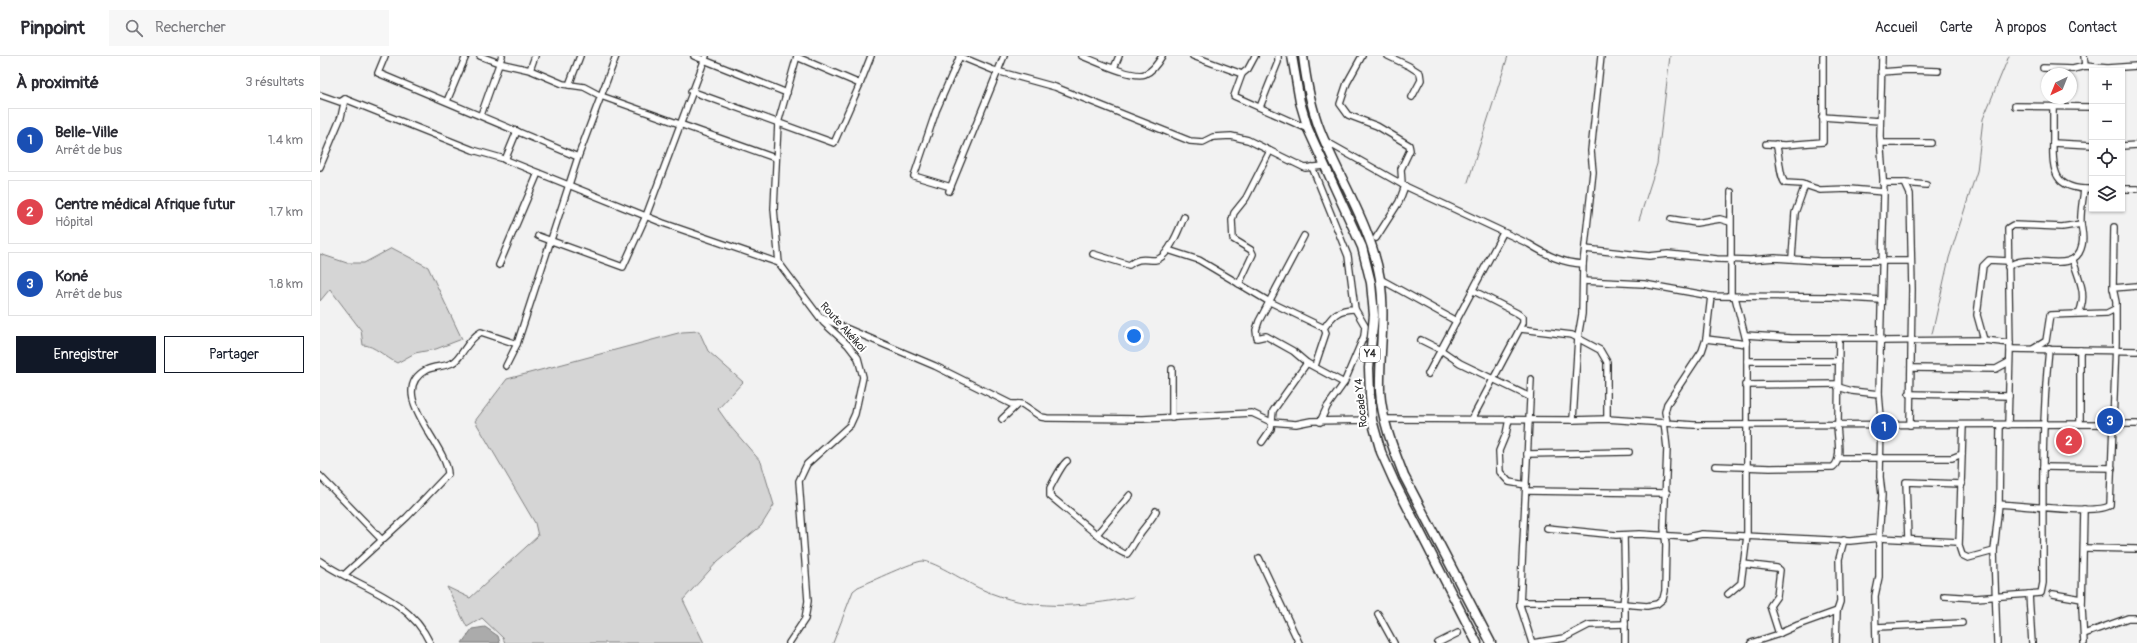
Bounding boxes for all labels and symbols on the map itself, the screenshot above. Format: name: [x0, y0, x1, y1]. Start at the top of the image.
north arrow: [2041, 68, 2077, 104]
street label: Route Akéikoi: [817, 300, 869, 354]
your location: [1124, 326, 1144, 346]
road number: Y4: [1360, 346, 1380, 362]
street label: Rocade Y4: [1352, 377, 1370, 428]
pin: 3: [2097, 406, 2123, 436]
pin: 1: [1871, 412, 1897, 442]
pin: 2: [2056, 426, 2082, 456]

